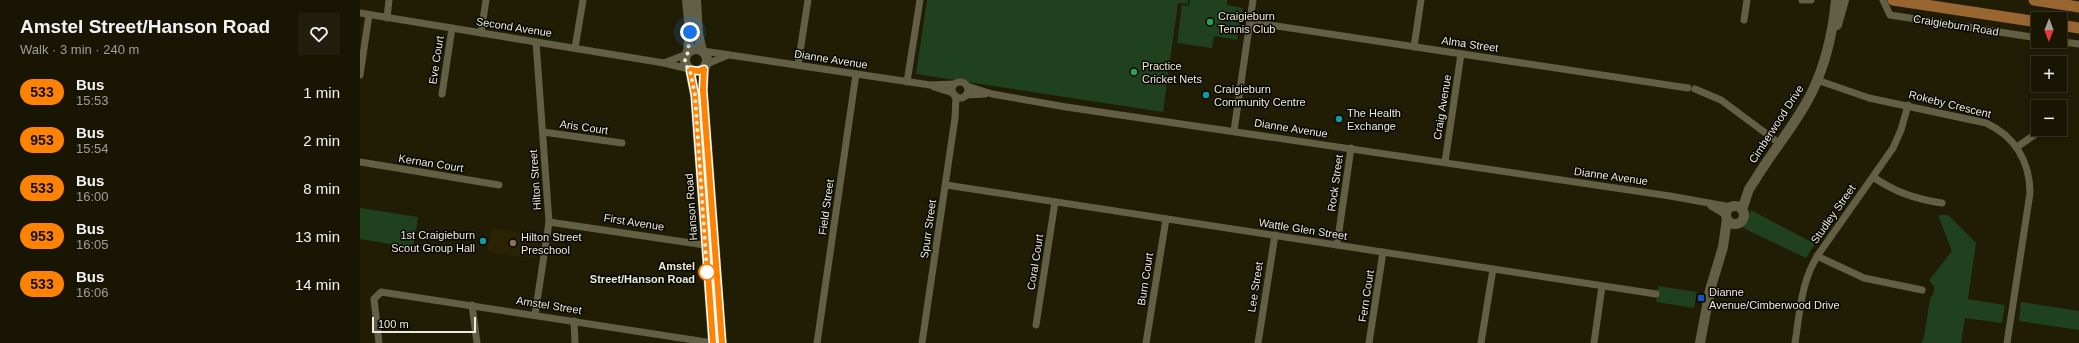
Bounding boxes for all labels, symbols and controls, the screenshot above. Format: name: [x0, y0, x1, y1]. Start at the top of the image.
place label: Craigieburn Tennis Club: [1218, 10, 1275, 35]
street label: Craigieburn Road: [1912, 12, 2000, 38]
north arrow: [2031, 12, 2067, 48]
map controls: [2031, 12, 2067, 136]
button: heart: [298, 13, 340, 55]
street label: Second Avenue: [475, 15, 553, 39]
text: Amstel Street/Hanson Road: [20, 16, 270, 37]
marker: Craigieburn Tennis Club: [1205, 17, 1215, 27]
your location: [680, 22, 700, 42]
street label: Alma Street: [1441, 34, 1499, 54]
street label: Eve Court: [426, 35, 446, 85]
text: Walk · 3 min · 240 m: [20, 42, 139, 57]
street label: Dianne Avenue: [793, 47, 869, 71]
button: +: [2031, 56, 2067, 92]
place label: Practice Cricket Nets: [1142, 60, 1202, 85]
marker: Practice Cricket Nets: [1129, 67, 1139, 77]
street label: Craig Avenue: [1431, 74, 1453, 140]
text: Bus: [76, 76, 104, 93]
place label: Craigieburn Community Centre: [1214, 83, 1306, 108]
street label: Cimberwood Drive: [1746, 83, 1806, 165]
text: 533: [30, 84, 54, 100]
text: 1 min: [303, 84, 340, 101]
street label: Rokeby Crescent: [1908, 88, 1992, 120]
marker: Craigieburn Community Centre: [1201, 90, 1211, 100]
text: 15:53: [76, 93, 109, 108]
button: −: [2031, 100, 2067, 136]
place label: The Health Exchange: [1347, 107, 1401, 132]
marker: The Health Exchange: [1334, 114, 1344, 124]
street label: Dianne Avenue: [1253, 116, 1329, 140]
street label: Aris Court: [559, 118, 609, 136]
text: Bus: [76, 124, 104, 141]
text: 953: [30, 132, 54, 148]
text: 2 min: [303, 132, 340, 149]
text: 15:54: [76, 141, 109, 156]
street label: Hilton Street: [527, 149, 543, 211]
street label: Kernan Court: [398, 152, 464, 174]
street label: Rock Street: [1325, 154, 1345, 212]
street label: Dianne Avenue: [1573, 165, 1649, 187]
text: Bus: [76, 172, 104, 189]
street label: Hanson Road: [683, 173, 699, 241]
street label: Field Street: [816, 178, 836, 236]
text: 533: [30, 180, 54, 196]
text: 8 min: [303, 180, 340, 197]
street label: Studley Street: [1808, 182, 1858, 246]
text: 16:00: [76, 189, 109, 204]
street label: Spurr Street: [918, 199, 938, 259]
street label: First Avenue: [603, 211, 665, 233]
street label: Wattle Glen Street: [1258, 216, 1348, 242]
text: Bus: [76, 220, 104, 237]
text: 953: [30, 228, 54, 244]
text: 13 min: [295, 228, 340, 245]
place label: 1st Craigieburn Scout Group Hall: [391, 229, 475, 254]
place label: Hilton Street Preschool: [521, 231, 582, 256]
street label: Coral Court: [1025, 233, 1045, 291]
marker: 1st Craigieburn Scout Group Hall: [478, 236, 488, 246]
text: 16:05: [76, 237, 109, 252]
marker: Hilton Street Preschool: [508, 238, 518, 248]
street label: Burn Court: [1135, 252, 1155, 306]
place label: Amstel Street/Hanson Road: [590, 260, 695, 285]
street label: Lee Street: [1245, 261, 1265, 313]
marker: Amstel Street/Hanson Road: [698, 263, 716, 281]
text: Bus: [76, 268, 104, 285]
street label: Fern Court: [1356, 269, 1376, 323]
text: 533: [30, 276, 54, 292]
text: 14 min: [295, 276, 340, 293]
text: 16:06: [76, 285, 109, 300]
place label: Dianne Avenue/Cimberwood Drive: [1709, 286, 1840, 311]
marker: Dianne Avenue/Cimberwood Drive: [1696, 293, 1706, 303]
street label: Amstel Street: [515, 294, 583, 316]
scale bar: [372, 315, 476, 334]
text: 100 m: [378, 318, 409, 330]

